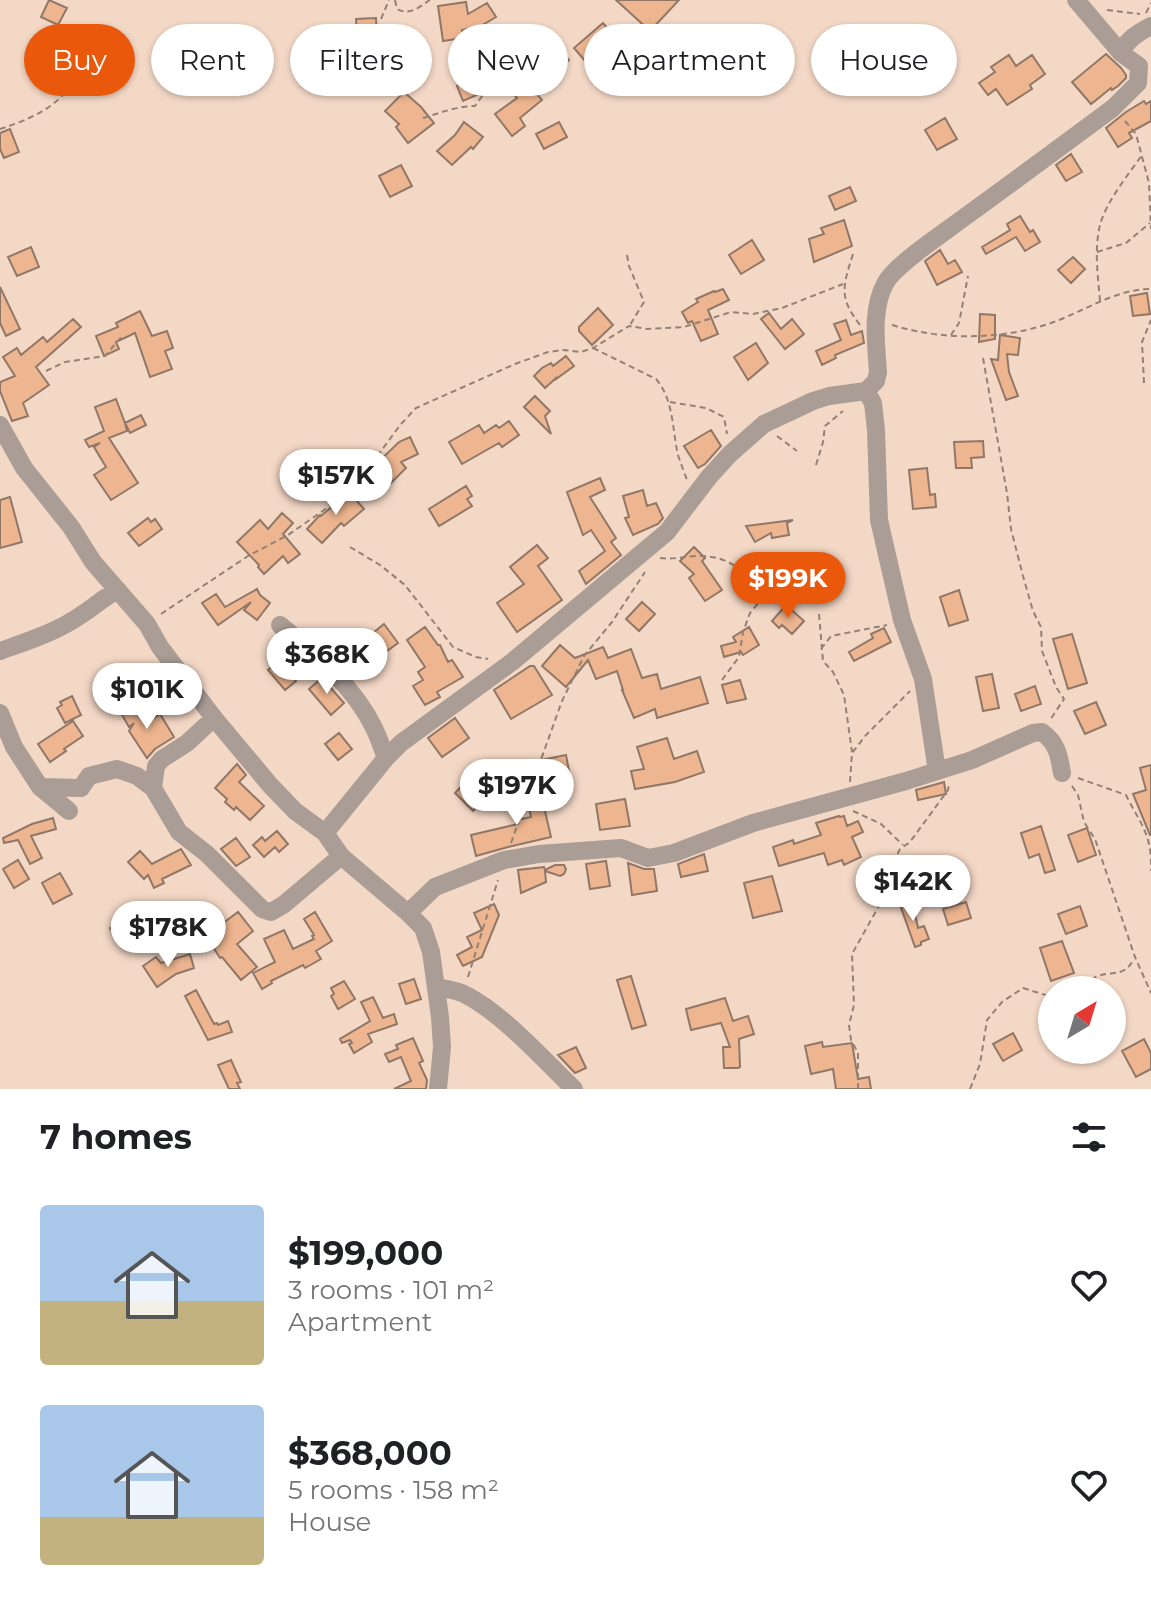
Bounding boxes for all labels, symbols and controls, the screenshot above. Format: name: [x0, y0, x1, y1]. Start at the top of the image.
chip: Buy: [24, 24, 135, 96]
chip: Rent: [151, 24, 274, 96]
chip: Filters: [290, 24, 432, 96]
chip: New: [448, 24, 568, 96]
chip: Apartment: [584, 24, 795, 96]
chip: House: [811, 24, 957, 96]
pin: $157K: [280, 449, 392, 517]
text: $157K: [297, 459, 375, 491]
pin: $199K: [732, 552, 844, 620]
text: $199K: [749, 562, 827, 594]
pin: $368K: [271, 628, 383, 696]
text: $368K: [285, 638, 369, 670]
pin: $101K: [91, 663, 203, 731]
text: $101K: [110, 673, 184, 705]
pin: $197K: [461, 759, 573, 827]
text: $197K: [478, 769, 556, 801]
pin: $142K: [857, 855, 969, 923]
text: $142K: [873, 865, 953, 897]
pin: $178K: [112, 901, 224, 969]
text: $178K: [129, 911, 207, 943]
north arrow: [1038, 976, 1126, 1064]
map controls: [1038, 976, 1126, 1064]
icon: filters: [1067, 1115, 1111, 1159]
text: 7 homes: [40, 1116, 192, 1158]
text: $199,000: [288, 1232, 443, 1274]
icon: home: [104, 1237, 200, 1333]
icon: heart: [1067, 1263, 1111, 1307]
text: 3 rooms · 101 m²: [288, 1274, 494, 1306]
text: Apartment: [288, 1306, 432, 1338]
text: $368,000: [288, 1432, 452, 1474]
icon: home: [104, 1437, 200, 1533]
icon: heart: [1067, 1463, 1111, 1507]
text: 5 rooms · 158 m²: [288, 1474, 499, 1506]
text: House: [288, 1506, 371, 1538]

